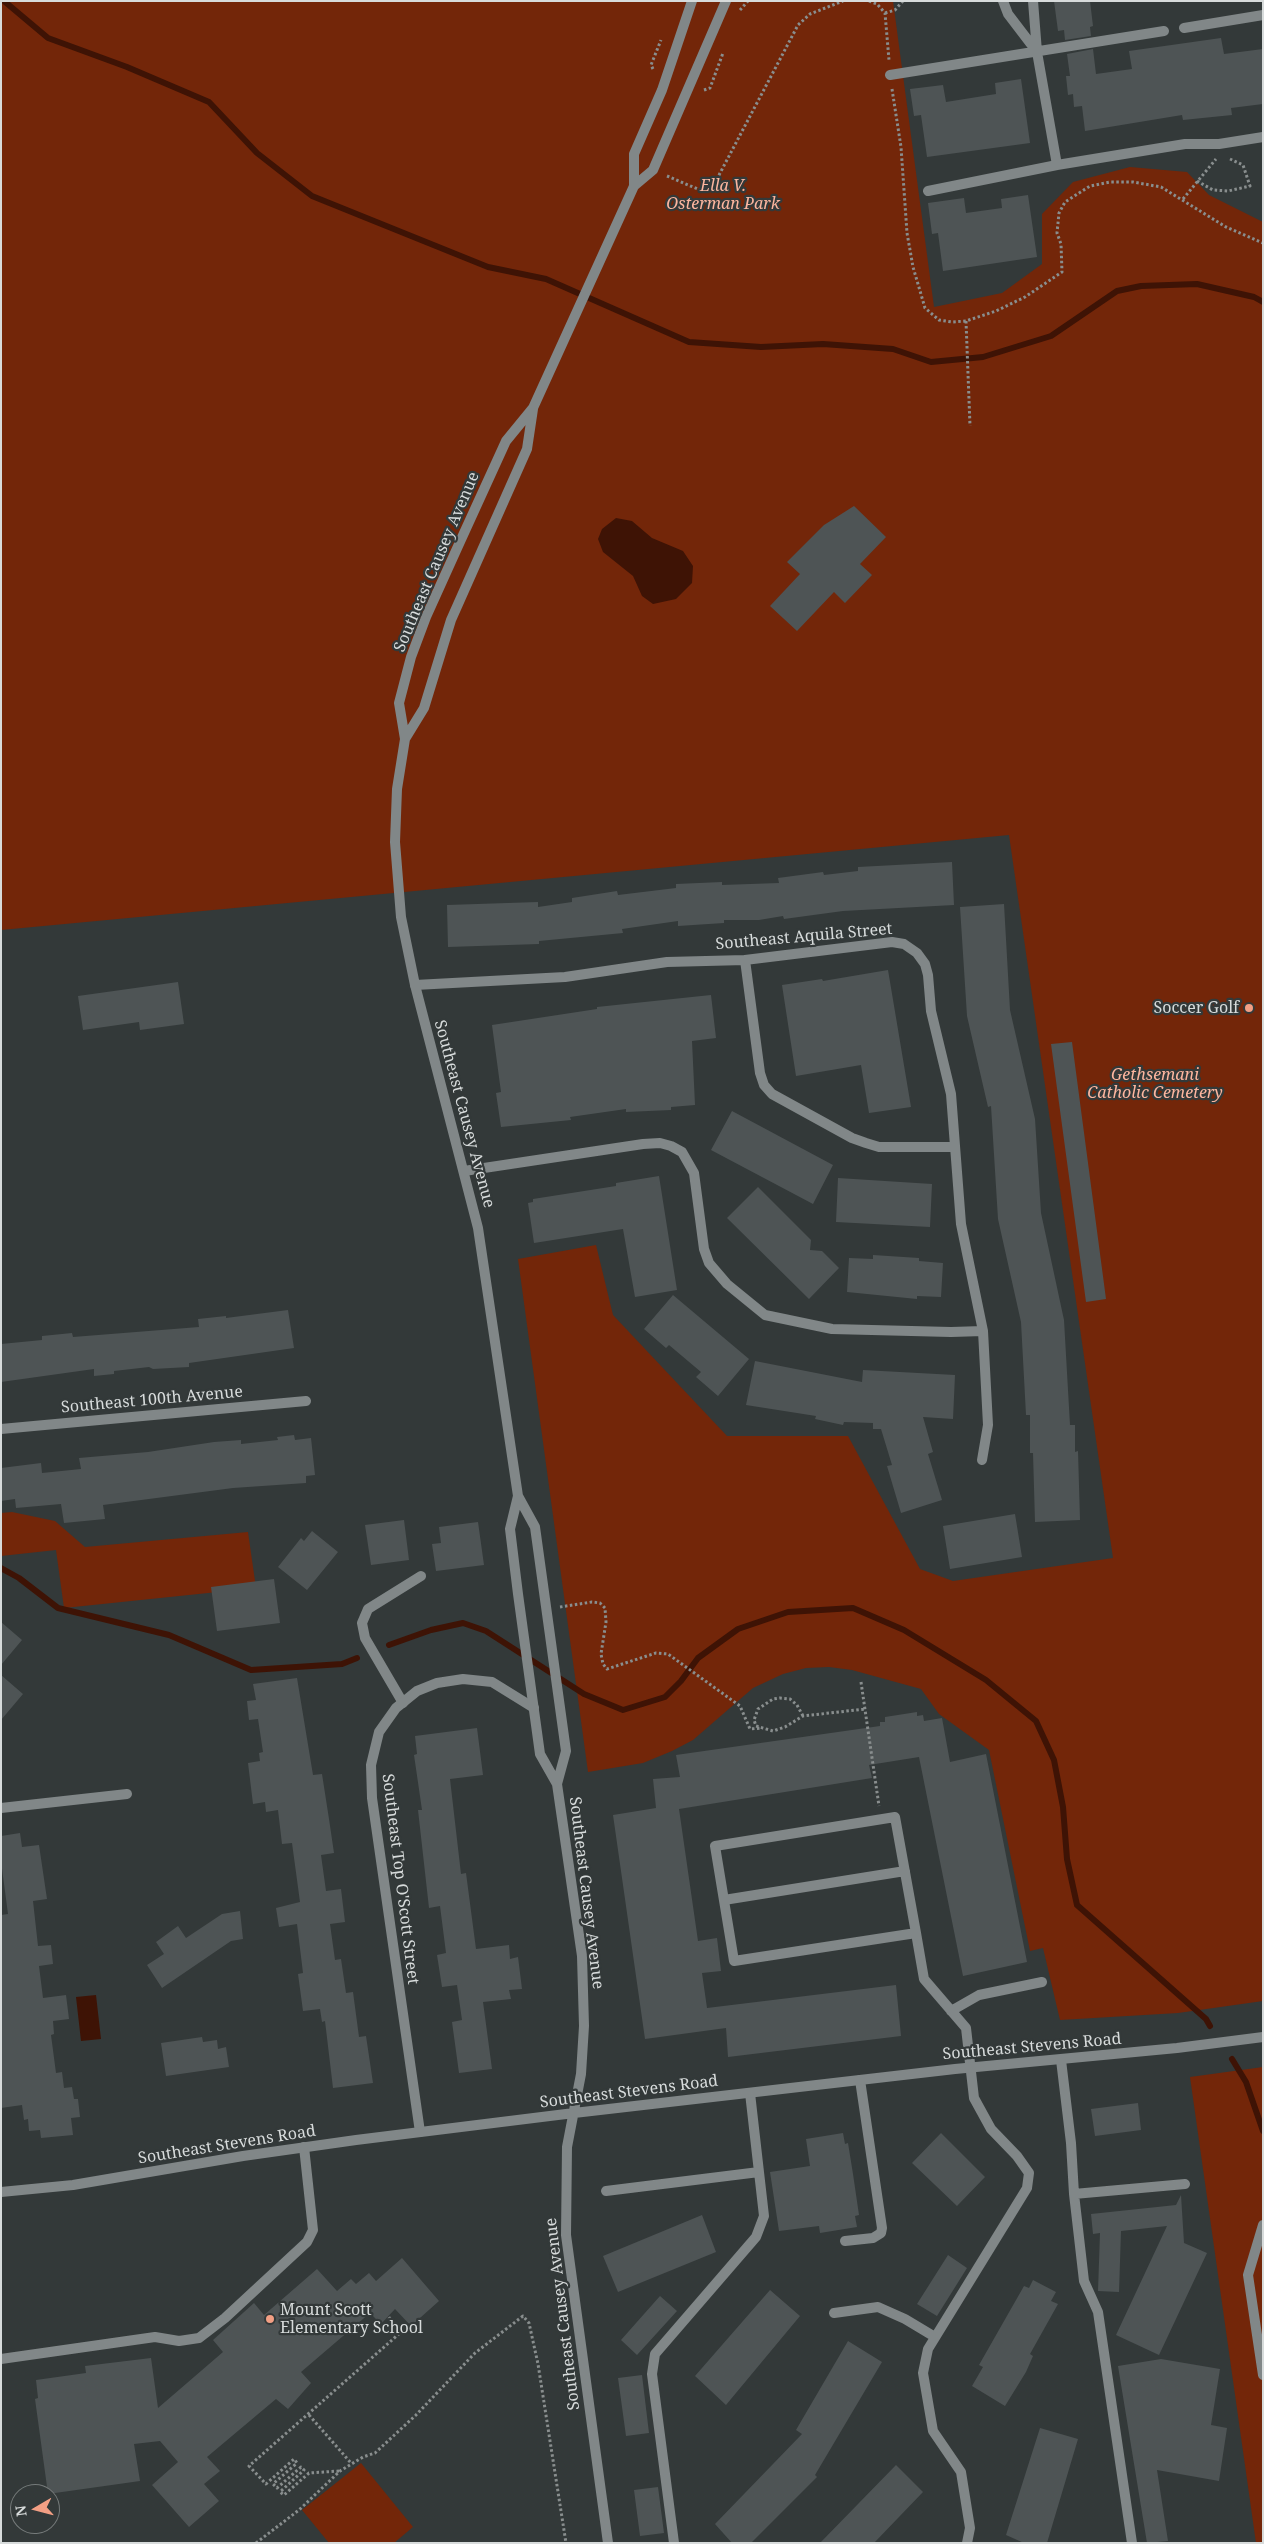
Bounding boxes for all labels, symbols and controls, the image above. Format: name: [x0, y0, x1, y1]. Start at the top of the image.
park label: Ella V. Osterman Park: [666, 176, 780, 214]
street label: Southeast Causey Avenue: [390, 469, 484, 655]
street label: Southeast Aquila Street: [715, 920, 893, 954]
place label: Soccer Golf: [1154, 998, 1239, 1018]
marker: Soccer Golf: [1243, 1002, 1255, 1014]
street label: Southeast Causey Avenue: [430, 1018, 498, 1210]
park label: Gethsemani Catholic Cemetery: [1087, 1065, 1223, 1103]
street label: Southeast 100th Avenue: [60, 1382, 244, 1418]
street label: Southeast Top O'Scott Street: [378, 1773, 422, 1985]
street label: Southeast Causey Avenue: [565, 1796, 607, 1990]
street label: Southeast Stevens Road: [942, 2030, 1122, 2064]
street label: Southeast Stevens Road: [539, 2072, 719, 2112]
street label: Southeast Stevens Road: [137, 2121, 317, 2169]
street label: Southeast Causey Avenue: [542, 2217, 584, 2411]
place label: Mount Scott Elementary School: [280, 2300, 423, 2338]
marker: Mount Scott Elementary School: [264, 2313, 276, 2325]
north arrow: [10, 2484, 60, 2534]
text: N: [10, 2504, 31, 2518]

